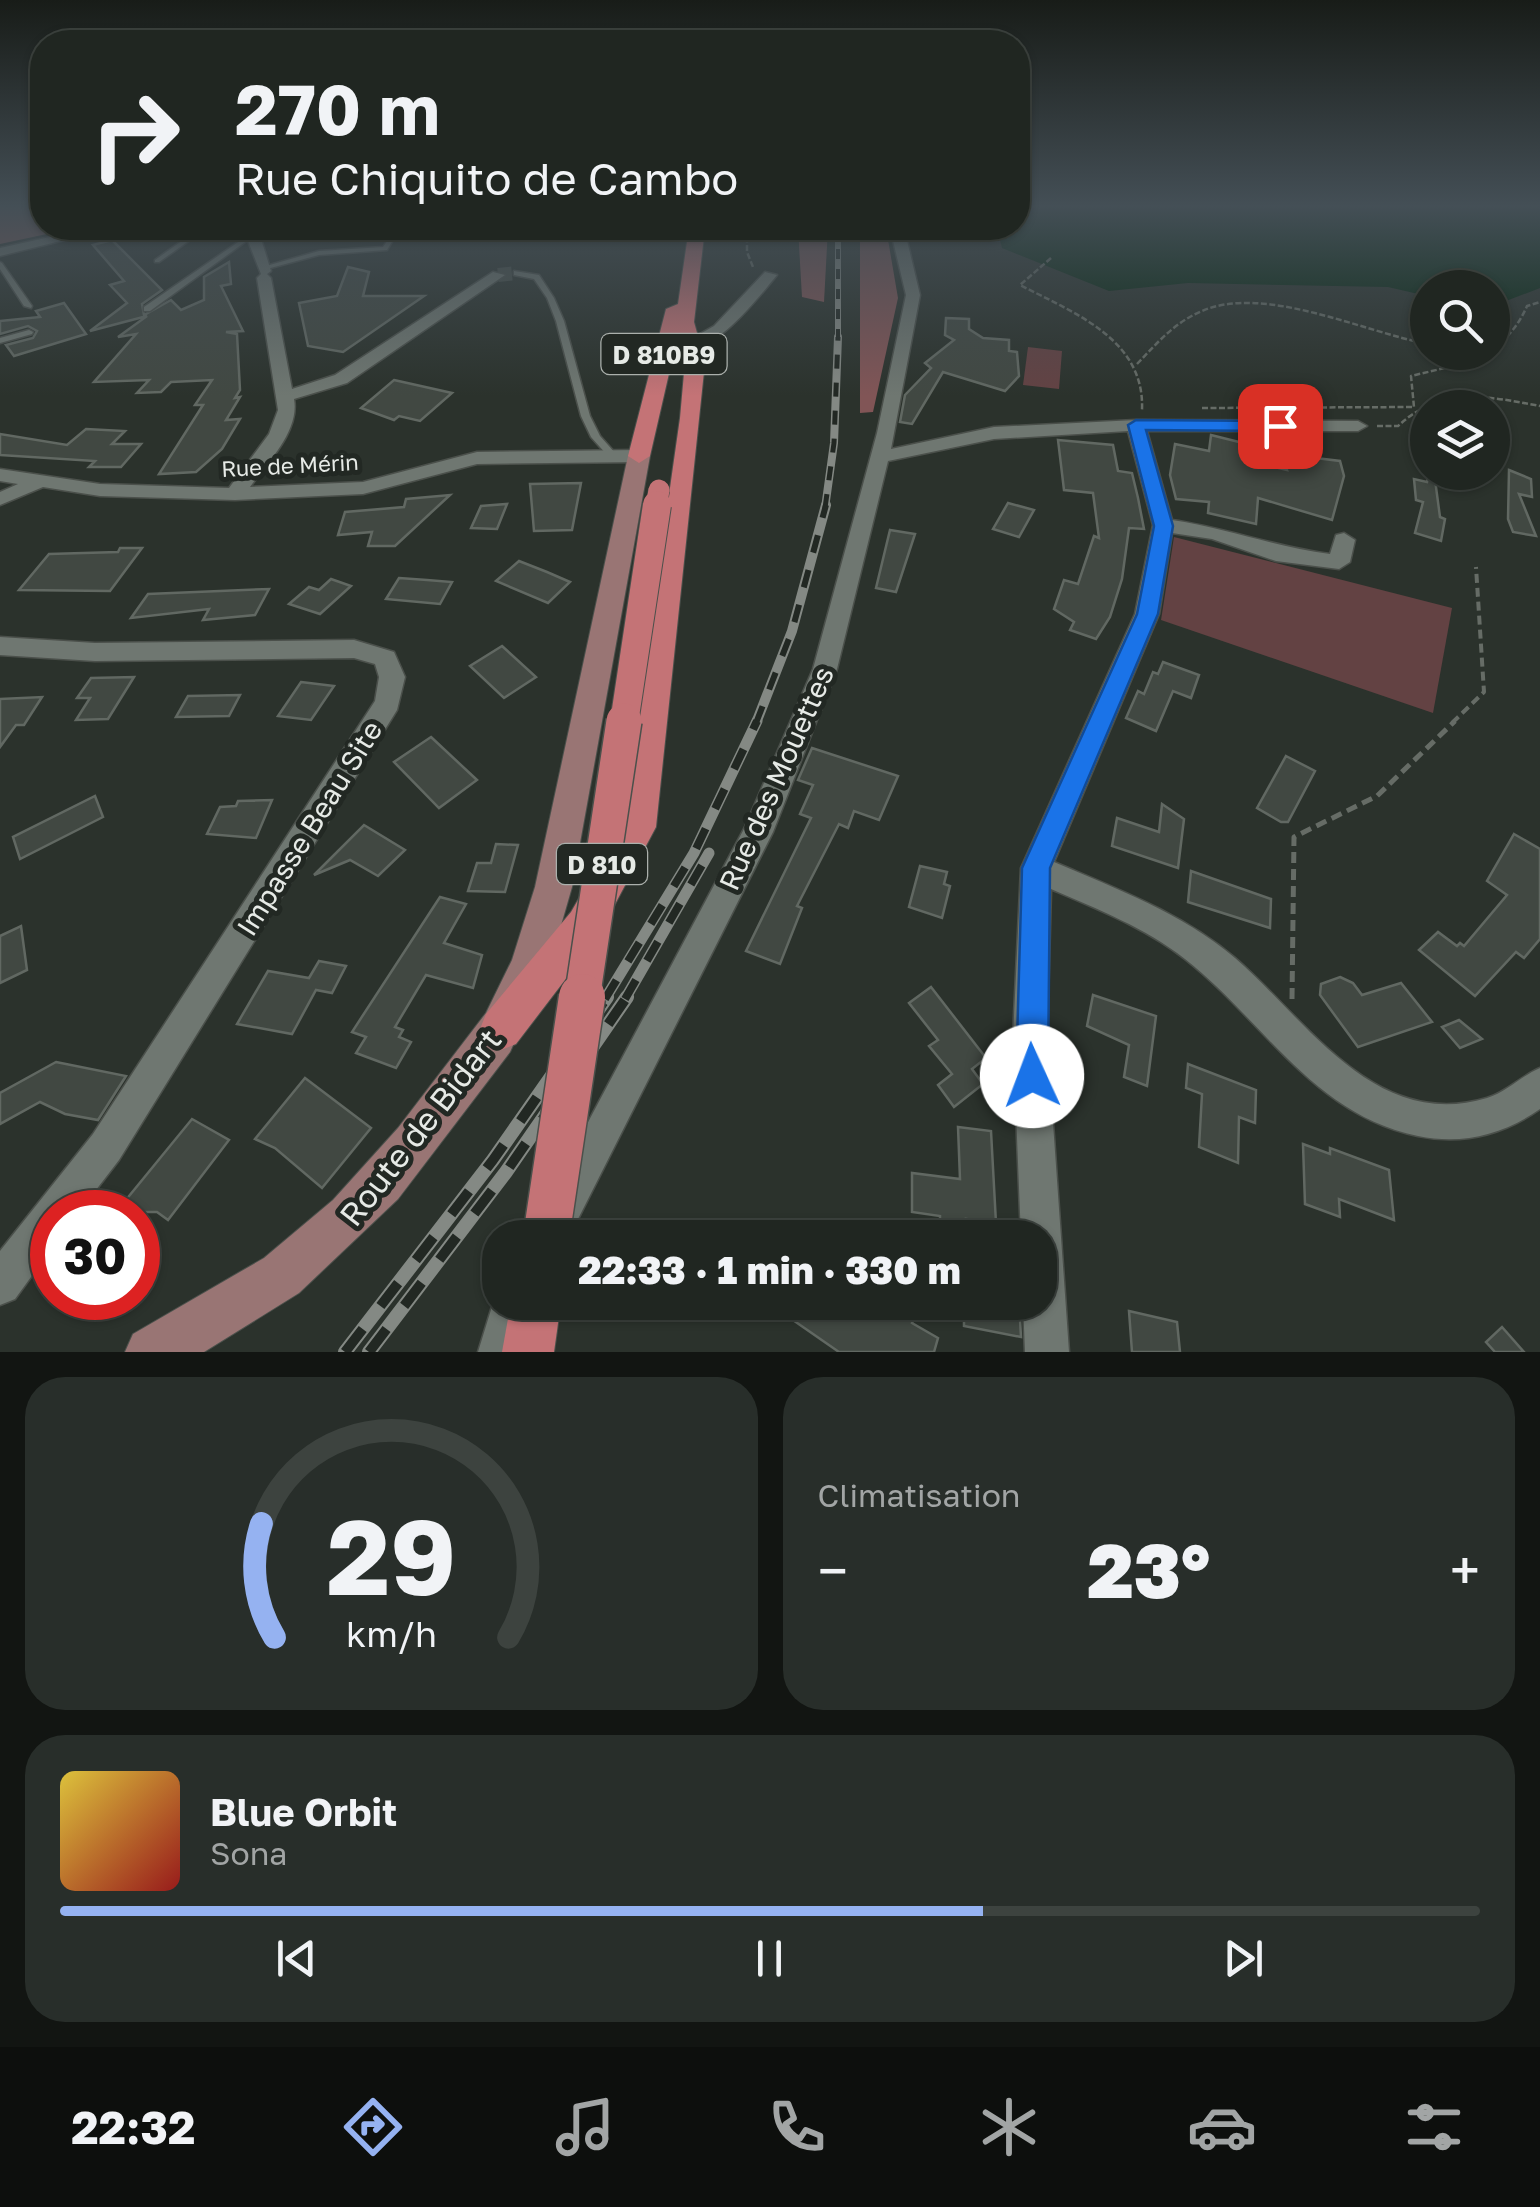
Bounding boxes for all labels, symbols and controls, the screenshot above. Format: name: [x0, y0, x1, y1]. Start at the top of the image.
text: 270 m: [235, 66, 440, 150]
icon: right: [70, 70, 200, 200]
text: Rue Chiquito de Cambo: [235, 151, 738, 205]
map controls: [1410, 270, 1510, 490]
button: search: [1410, 270, 1510, 370]
road number: D 810B9: [602, 334, 726, 374]
pin: [1238, 384, 1323, 469]
button: layers: [1410, 390, 1510, 490]
icon: arrive: [1253, 399, 1308, 454]
street label: Rue de Mérin: [221, 448, 359, 482]
street label: Rue des Mouettes: [712, 661, 840, 895]
street label: Impasse Beau Site: [230, 714, 388, 942]
road number: D 810: [557, 844, 647, 884]
street label: Route de Bidart: [331, 1021, 509, 1233]
position arrow: [980, 1024, 1084, 1128]
speed limit sign: 30: [30, 1190, 160, 1320]
text: 22:33 · 1 min · 330 m: [578, 1247, 961, 1292]
text: Climatisation: [818, 1476, 1021, 1514]
text: 29: [327, 1493, 456, 1618]
text: 23°: [1087, 1524, 1210, 1615]
text: −: [818, 1537, 848, 1603]
text: +: [1450, 1537, 1480, 1603]
text: km/h: [346, 1612, 437, 1655]
text: Blue Orbit: [210, 1789, 397, 1834]
text: Sona: [210, 1834, 287, 1872]
icon: previous: [269, 1931, 324, 1986]
icon: pause: [742, 1931, 797, 1986]
icon: next: [1216, 1931, 1271, 1986]
icon: directions: [338, 2092, 408, 2162]
icon: music: [550, 2092, 620, 2162]
icon: phone: [762, 2092, 832, 2162]
icon: climate: [974, 2092, 1044, 2162]
icon: car: [1187, 2092, 1257, 2162]
icon: filters: [1399, 2092, 1469, 2162]
text: 22:32: [71, 2100, 195, 2154]

